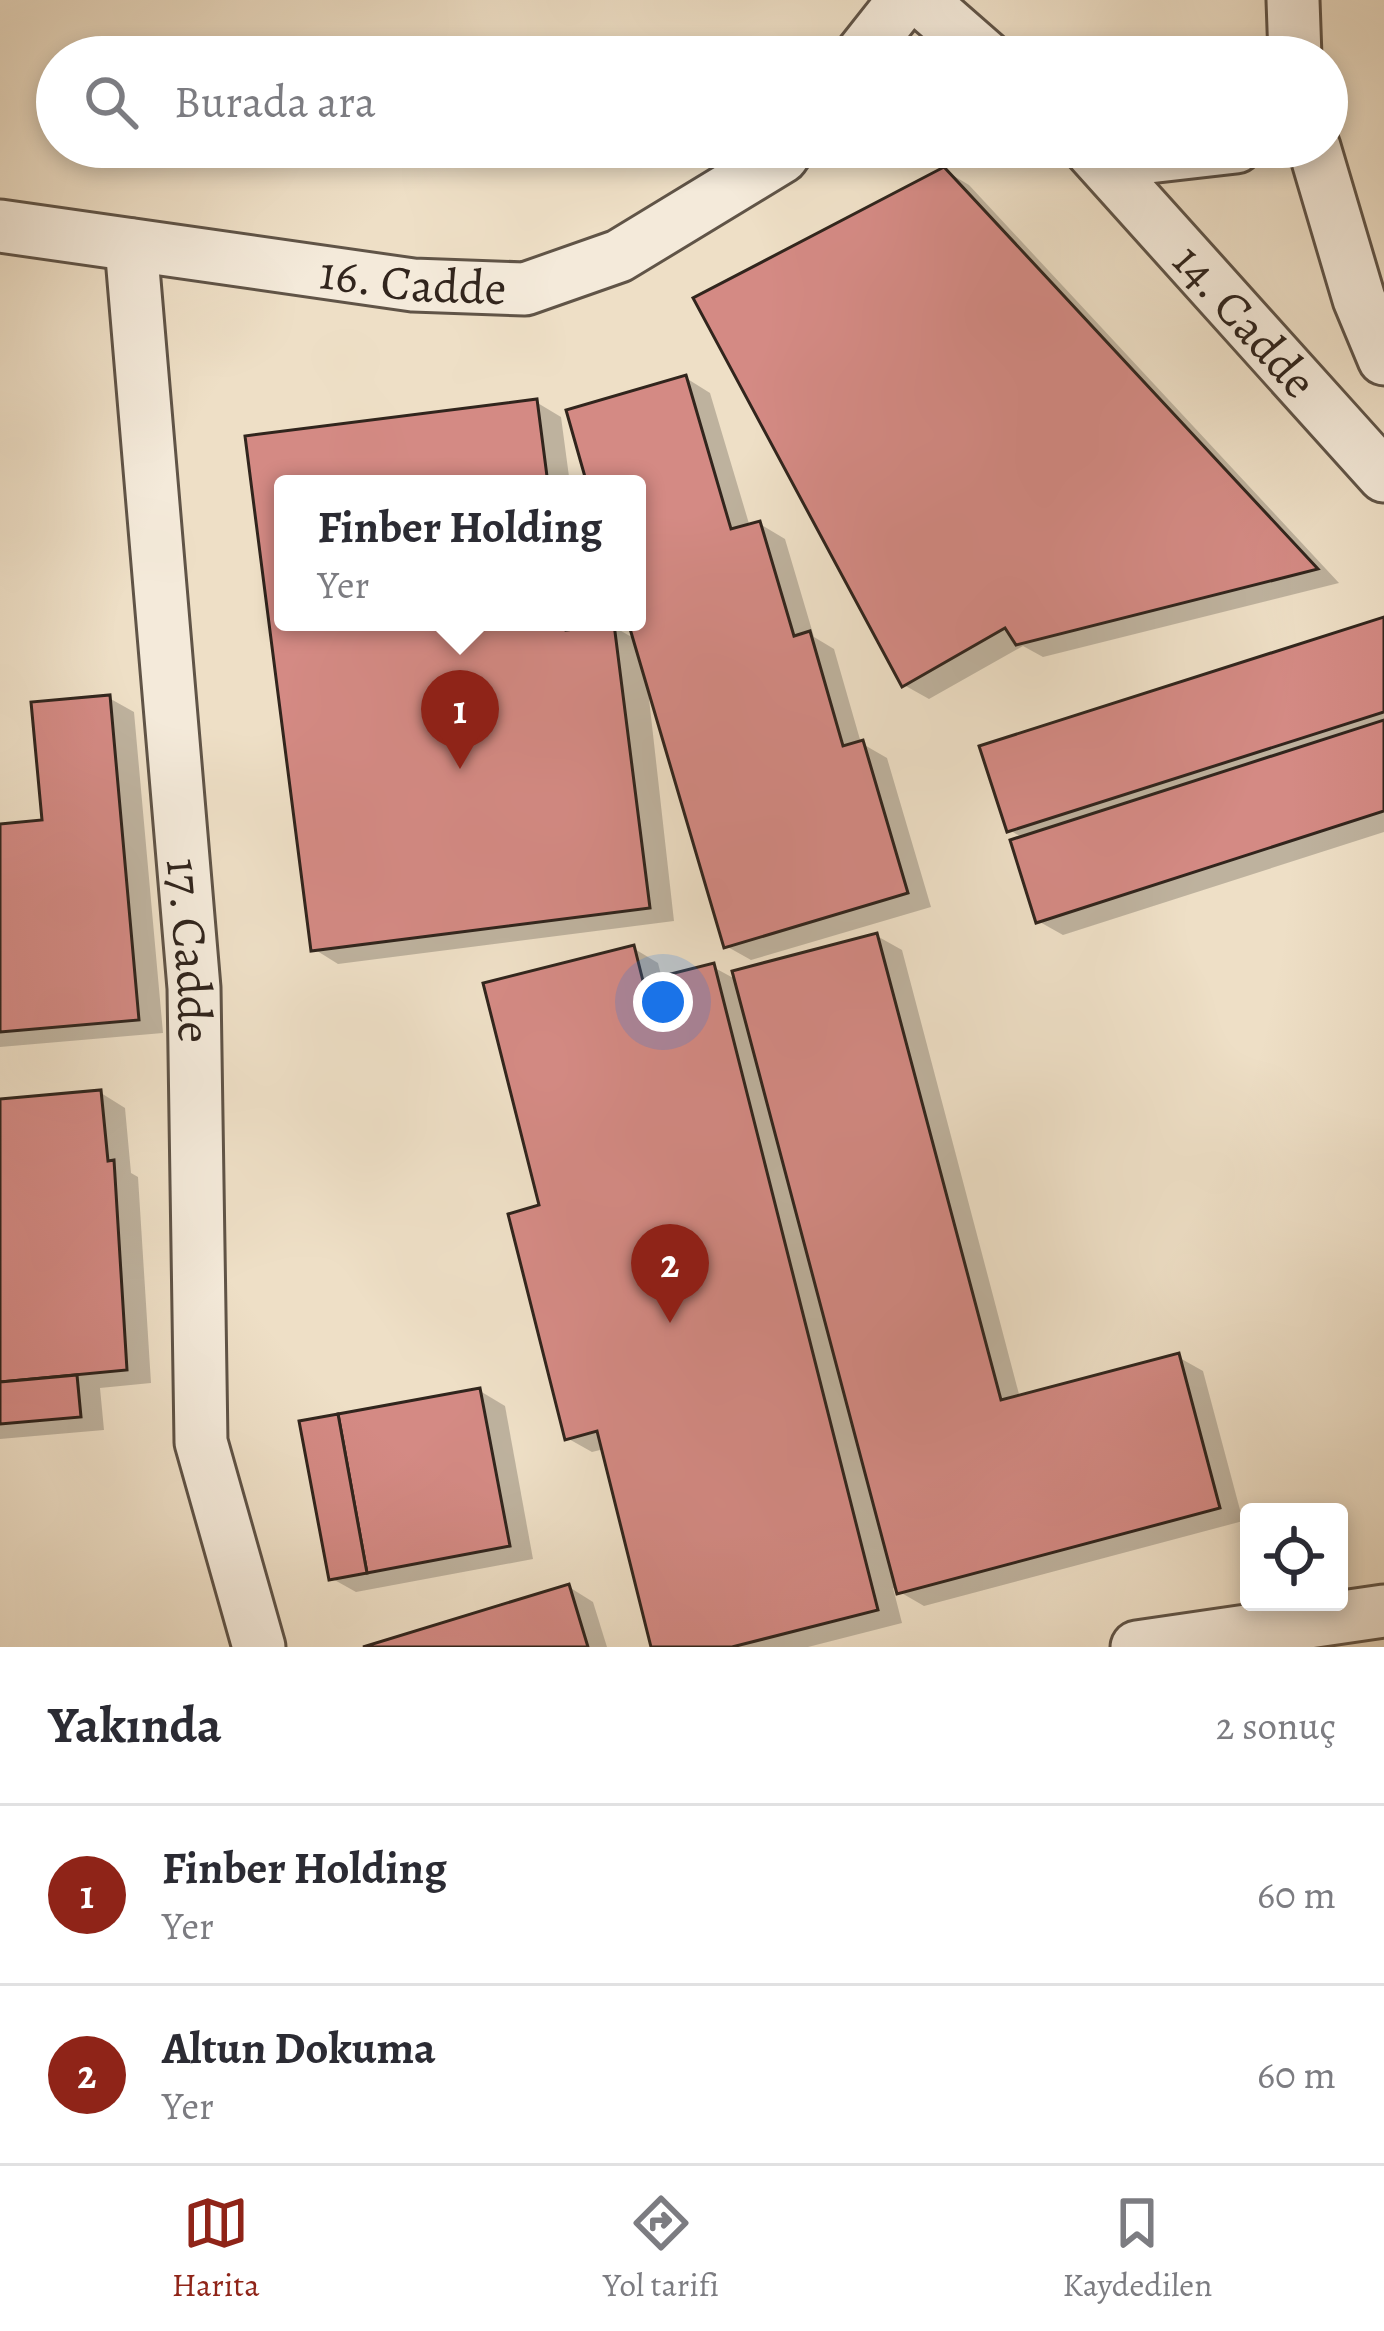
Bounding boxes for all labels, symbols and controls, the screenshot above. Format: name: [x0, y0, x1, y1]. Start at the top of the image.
search box: [36, 36, 1348, 168]
icon: search: [78, 69, 144, 135]
text: Burada ara: [174, 71, 376, 133]
street label: 14. Cadde: [1157, 229, 1332, 412]
street label: 16. Cadde: [315, 239, 508, 321]
popup: [274, 475, 646, 631]
text: Finber Holding: [318, 496, 602, 558]
text: Yer: [318, 558, 369, 611]
pin: 1: [421, 670, 499, 769]
street label: 17. Cadde: [150, 855, 228, 1043]
your location: [633, 972, 693, 1032]
pin: 2: [631, 1224, 709, 1323]
map controls: [1240, 1503, 1348, 1611]
button: locate: [1240, 1503, 1348, 1611]
text: Yakında: [48, 1690, 222, 1760]
text: 2 sonuç: [1216, 1699, 1336, 1752]
text: Finber Holding: [162, 1837, 447, 1899]
text: 1: [80, 1868, 94, 1921]
text: 60 m: [1257, 1868, 1336, 1921]
text: Yer: [162, 1899, 214, 1952]
text: Altun Dokuma: [162, 2017, 436, 2079]
text: 2: [78, 2048, 96, 2101]
text: 60 m: [1257, 2048, 1336, 2101]
text: Yer: [162, 2079, 214, 2132]
tab: Harita: [172, 2190, 260, 2307]
tab: Yol tarifi: [603, 2190, 719, 2307]
tab: Kaydedilen: [1062, 2190, 1212, 2307]

